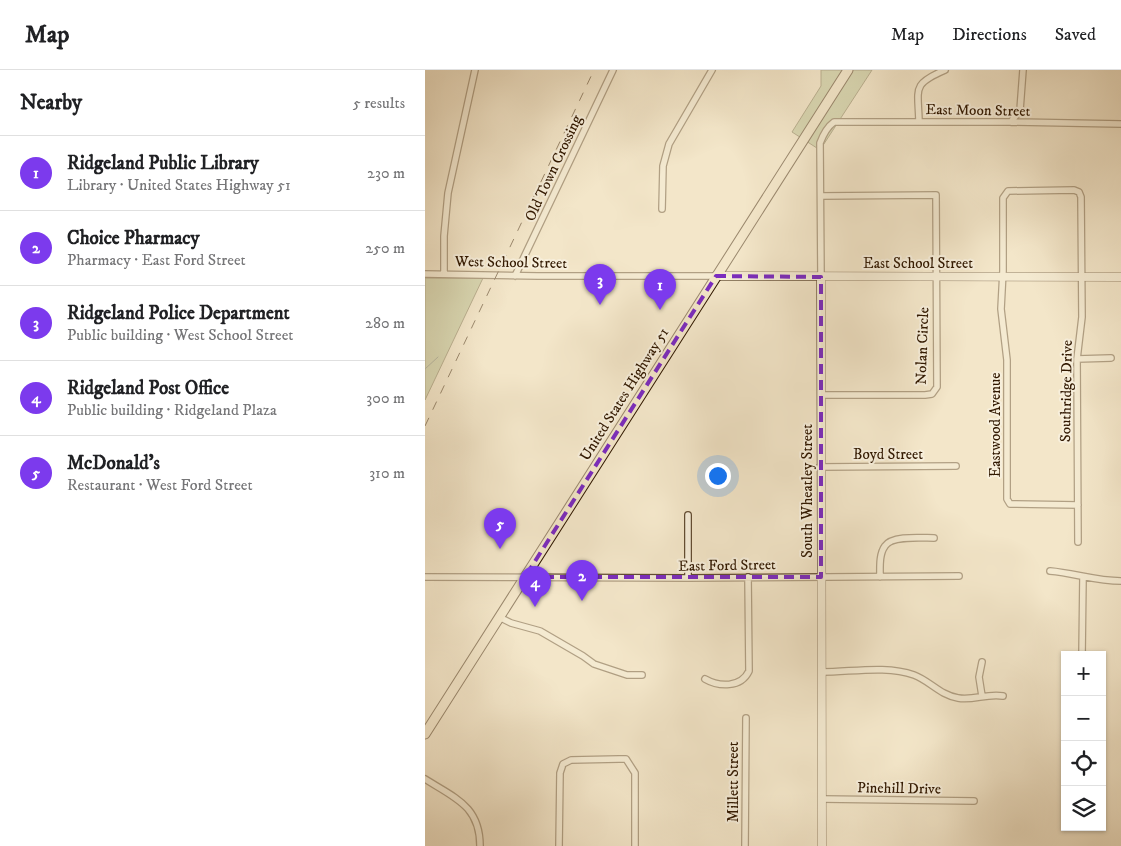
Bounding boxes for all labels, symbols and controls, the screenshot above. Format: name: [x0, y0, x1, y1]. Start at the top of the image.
text: Map: [25, 20, 69, 50]
text: Map: [891, 24, 924, 46]
text: Directions: [952, 24, 1027, 46]
text: Saved: [1055, 24, 1096, 46]
text: Nearby: [20, 90, 82, 116]
text: 5 results: [353, 93, 405, 113]
street label: East Moon Street: [926, 100, 1031, 121]
street label: Old Town Crossing: [521, 111, 587, 224]
text: Ridgeland Public Library: [67, 152, 259, 175]
text: 1: [33, 163, 39, 183]
text: 230 m: [367, 163, 405, 183]
text: Library · United States Highway 51: [67, 175, 291, 195]
text: Choice Pharmacy: [67, 227, 199, 250]
text: 2: [32, 238, 40, 258]
text: 250 m: [365, 238, 405, 258]
text: Pharmacy · East Ford Street: [67, 250, 246, 270]
street label: West School Street: [454, 252, 567, 273]
street label: East School Street: [863, 254, 973, 273]
pin: 3: [584, 264, 616, 305]
pin: 1: [644, 269, 676, 310]
text: Ridgeland Police Department: [67, 302, 290, 325]
street label: Nolan Circle: [912, 307, 933, 385]
text: 3: [33, 313, 39, 333]
text: 280 m: [365, 313, 405, 333]
street label: United States Highway 51: [576, 324, 673, 464]
text: Public building · West School Street: [67, 325, 293, 345]
street label: Southridge Drive: [1056, 340, 1077, 442]
street label: Eastwood Avenue: [986, 373, 1005, 477]
text: Ridgeland Post Office: [67, 377, 229, 400]
text: 4: [31, 388, 41, 408]
text: 300 m: [366, 388, 405, 408]
text: Public building · Ridgeland Plaza: [67, 400, 277, 420]
street label: South Wheatley Street: [798, 424, 817, 558]
street label: Boyd Street: [853, 445, 923, 464]
text: McDonald's: [67, 452, 160, 475]
text: 5: [32, 463, 40, 483]
text: 310 m: [369, 463, 405, 483]
your location: [705, 463, 731, 489]
text: Restaurant · West Ford Street: [67, 475, 253, 495]
pin: 5: [484, 508, 516, 549]
street label: East Ford Street: [678, 555, 776, 576]
pin: 2: [566, 560, 598, 601]
pin: 4: [519, 566, 551, 607]
map controls: [1061, 651, 1106, 831]
button: +: [1061, 651, 1106, 696]
button: −: [1061, 696, 1106, 741]
street label: Millett Street: [724, 741, 743, 823]
button: locate: [1061, 741, 1106, 786]
street label: Pinehill Drive: [857, 778, 941, 799]
button: layers: [1061, 786, 1106, 831]

